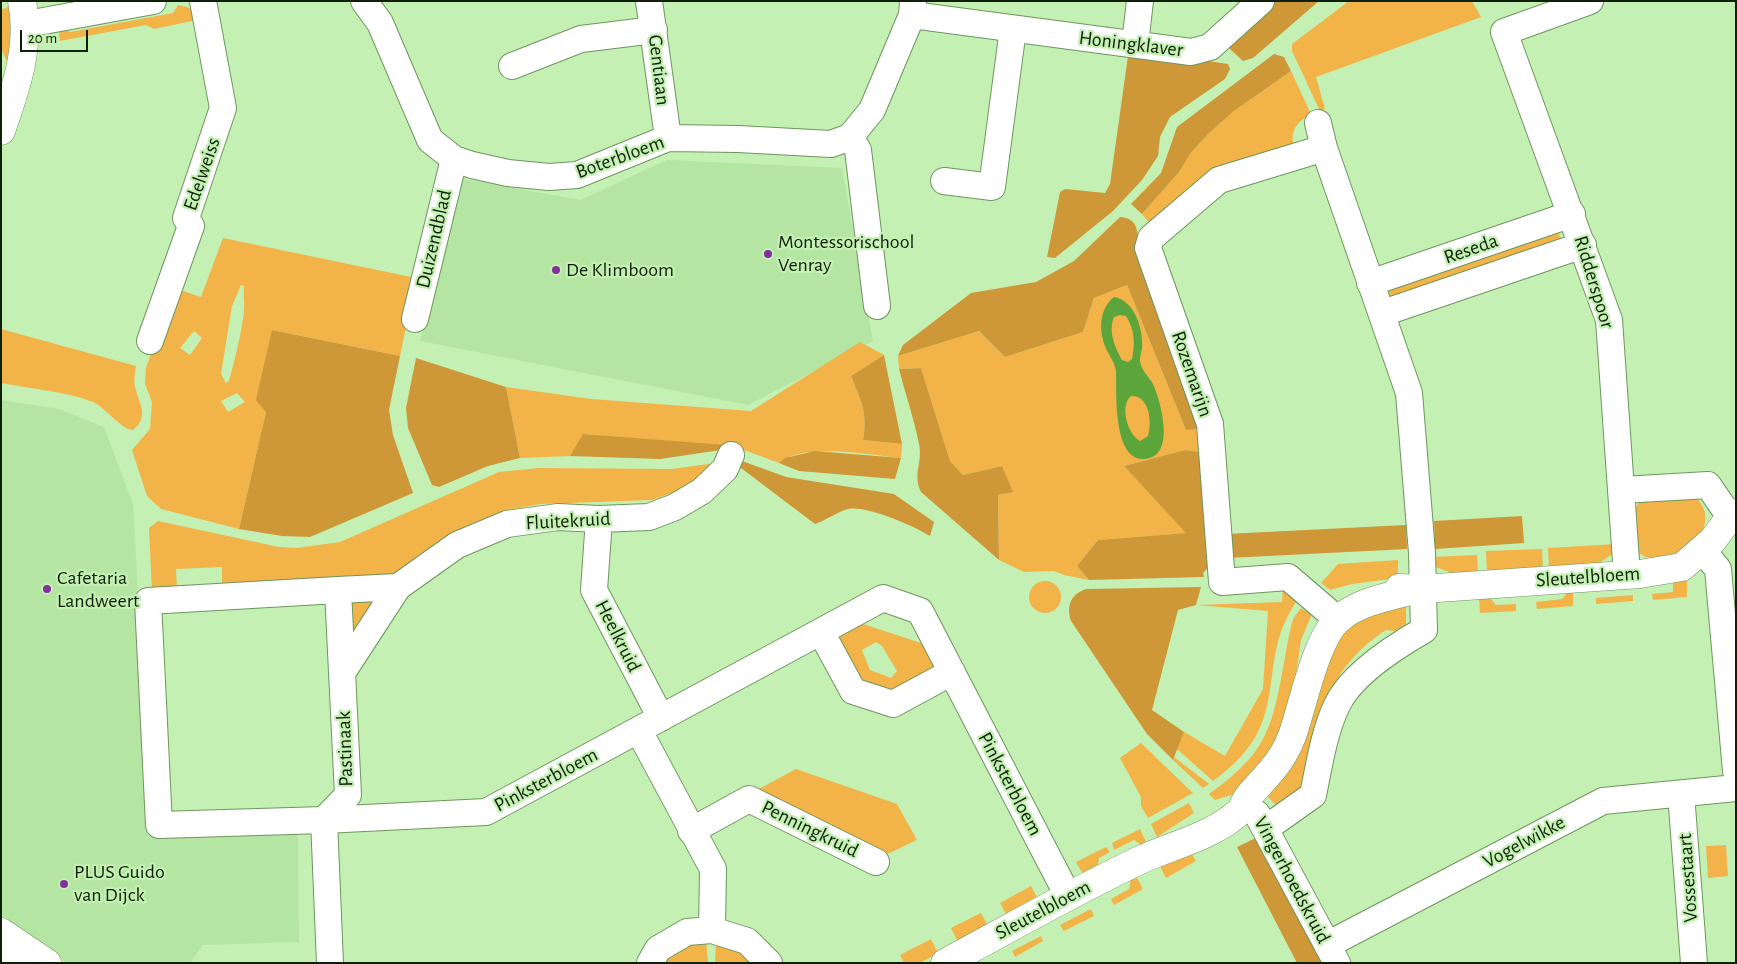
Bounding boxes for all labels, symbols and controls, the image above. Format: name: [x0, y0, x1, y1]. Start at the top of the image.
scale bar: [22, 20, 90, 52]
street label: Honingklaver: [1077, 26, 1185, 62]
text: 20 m: [28, 31, 57, 46]
street label: Gentiaan: [643, 33, 675, 107]
street label: Boterbloem: [572, 130, 668, 184]
street label: Edelweiss: [178, 134, 226, 214]
street label: Duizendblad: [411, 187, 457, 291]
street label: Reseda: [1441, 229, 1501, 269]
place label: Montessorischool Venray: [778, 230, 914, 277]
street label: Ridderspoor: [1569, 233, 1619, 331]
marker: Montessorischool Venray: [762, 248, 774, 260]
place label: De Klimboom: [566, 258, 674, 282]
marker: De Klimboom: [550, 264, 562, 276]
street label: Rozemarijn: [1166, 328, 1218, 420]
street label: Fluitekruid: [525, 507, 611, 535]
street label: Sleutelbloem: [1535, 561, 1641, 593]
place label: Cafetaria Landweert: [57, 566, 139, 613]
marker: Cafetaria Landweert: [41, 583, 53, 595]
street label: Heelkruid: [590, 596, 646, 676]
street label: Pastinaak: [332, 711, 358, 787]
street label: Pinksterbloem: [973, 728, 1047, 840]
street label: Pinksterbloem: [490, 743, 602, 817]
street label: Penningkruid: [758, 795, 862, 863]
street label: Vogelwikke: [1479, 810, 1569, 874]
street label: Vingerhoedskruid: [1249, 813, 1335, 947]
street label: Vossestaart: [1673, 833, 1703, 923]
place label: PLUS Guido van Dijck: [74, 860, 165, 907]
street label: Sleutelbloem: [991, 875, 1095, 945]
marker: PLUS Guido van Dijck: [58, 878, 70, 890]

